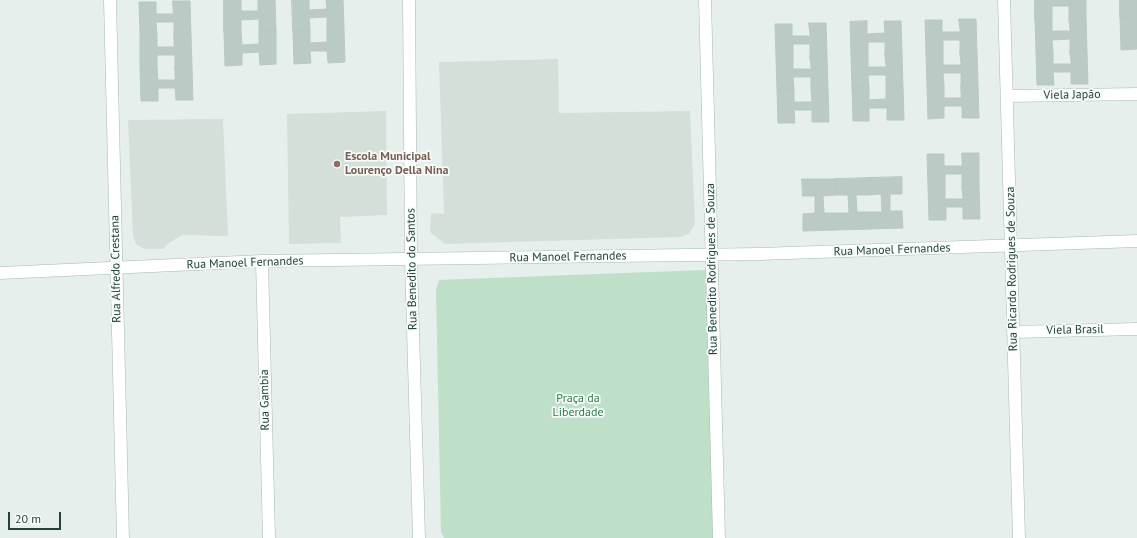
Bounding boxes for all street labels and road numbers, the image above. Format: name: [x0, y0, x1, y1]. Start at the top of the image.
street label: Viela Japão: [1043, 87, 1101, 103]
street label: Rua Benedito Rodrigues de Souza: [703, 183, 721, 355]
street label: Rua Ricardo Rodrigues de Souza: [1003, 186, 1021, 352]
street label: Rua Benedito do Santos: [404, 208, 420, 330]
street label: Rua Alfredo Crestana: [108, 215, 124, 323]
street label: Rua Manoel Fernandes: [833, 241, 951, 259]
street label: Rua Manoel Fernandes: [509, 249, 627, 265]
street label: Rua Manoel Fernandes: [186, 254, 304, 272]
street label: Viela Brasil: [1046, 322, 1104, 338]
street label: Rua Gambia: [257, 369, 273, 431]

